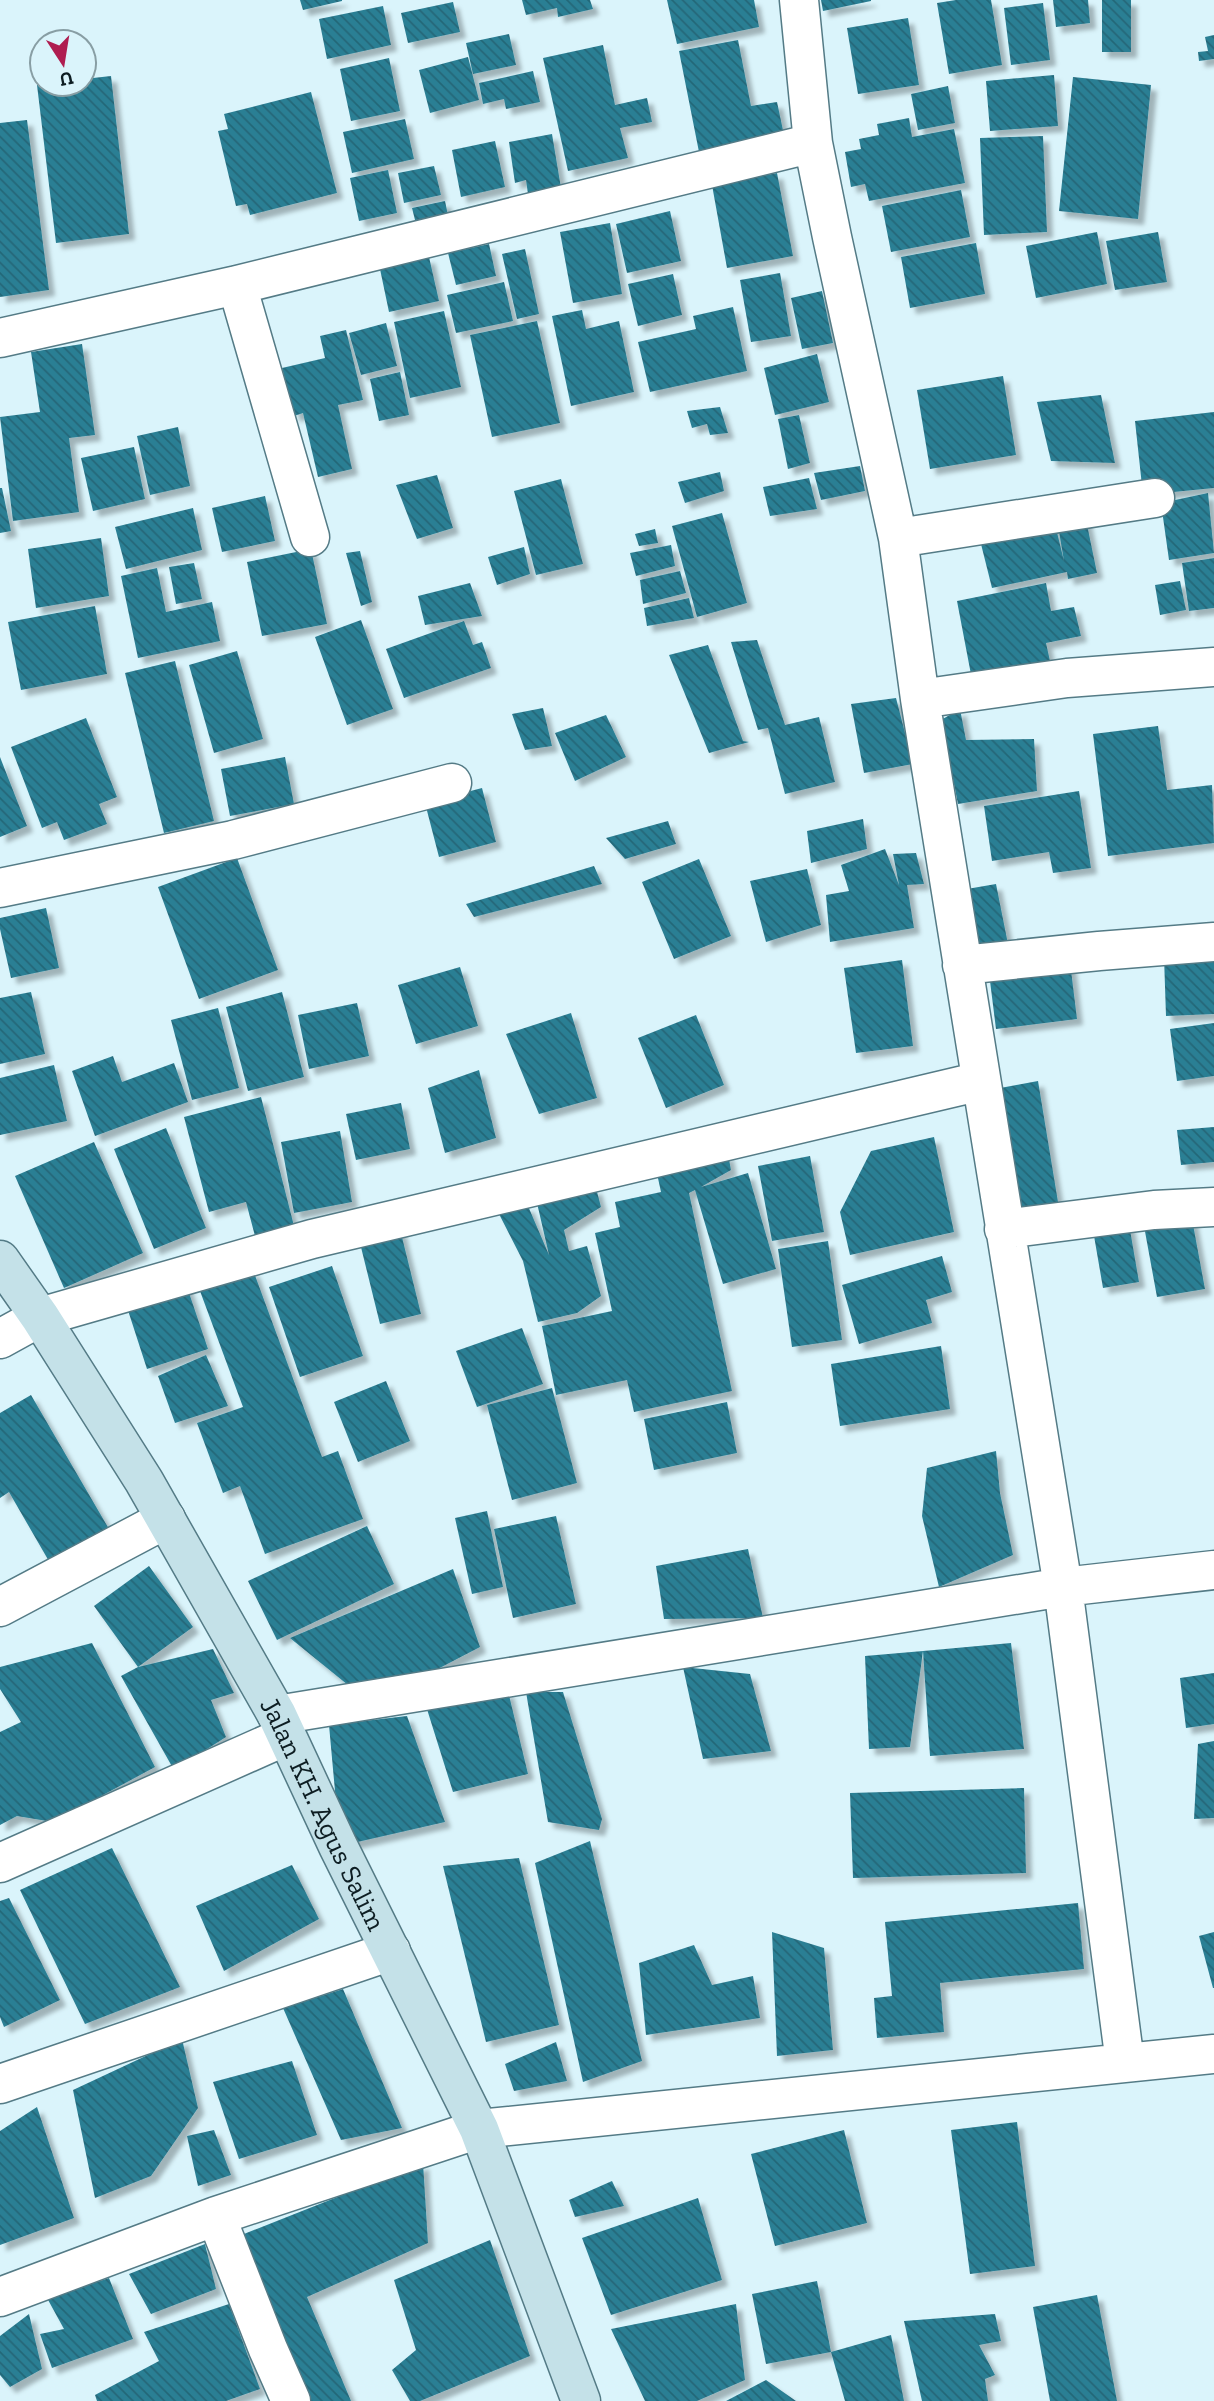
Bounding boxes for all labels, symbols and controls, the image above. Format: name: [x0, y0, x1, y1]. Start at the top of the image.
north arrow: [28, 28, 98, 98]
text: U: [57, 66, 76, 92]
street label: Jalan KH. Agus Salim: [254, 1691, 394, 1936]

